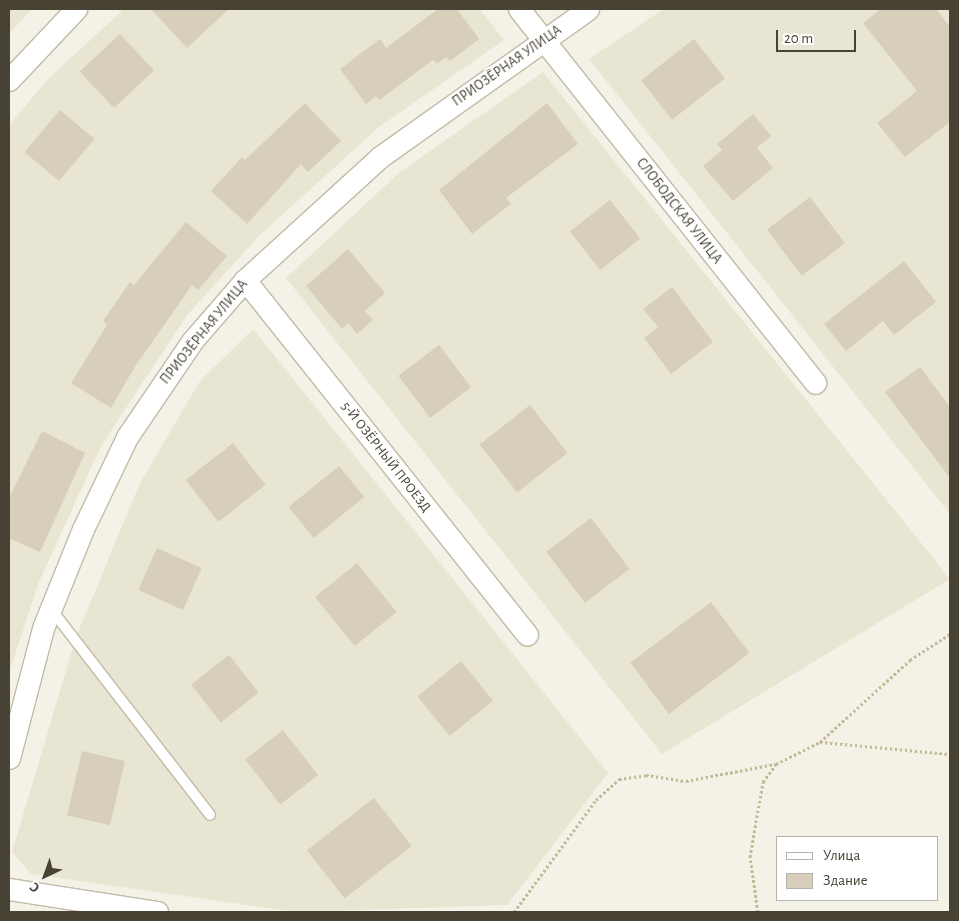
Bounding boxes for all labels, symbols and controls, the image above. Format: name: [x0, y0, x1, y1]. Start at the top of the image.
scale bar: [779, 20, 859, 52]
street label: ПРИОЗЁРНАЯ УЛИЦА: [449, 22, 565, 110]
text: 20 m: [784, 31, 813, 46]
street label: СЛОБОДСКАЯ УЛИЦА: [633, 155, 725, 267]
street label: ПРИОЗЁРНАЯ УЛИЦА: [157, 276, 251, 388]
street label: 5-Й ОЗЁРНЫЙ ПРОЕЗД: [338, 398, 434, 516]
legend: [776, 836, 939, 901]
text: Улица: [823, 848, 860, 863]
north arrow: [20, 851, 70, 901]
text: Здание: [823, 873, 868, 888]
text: С: [27, 879, 43, 895]

